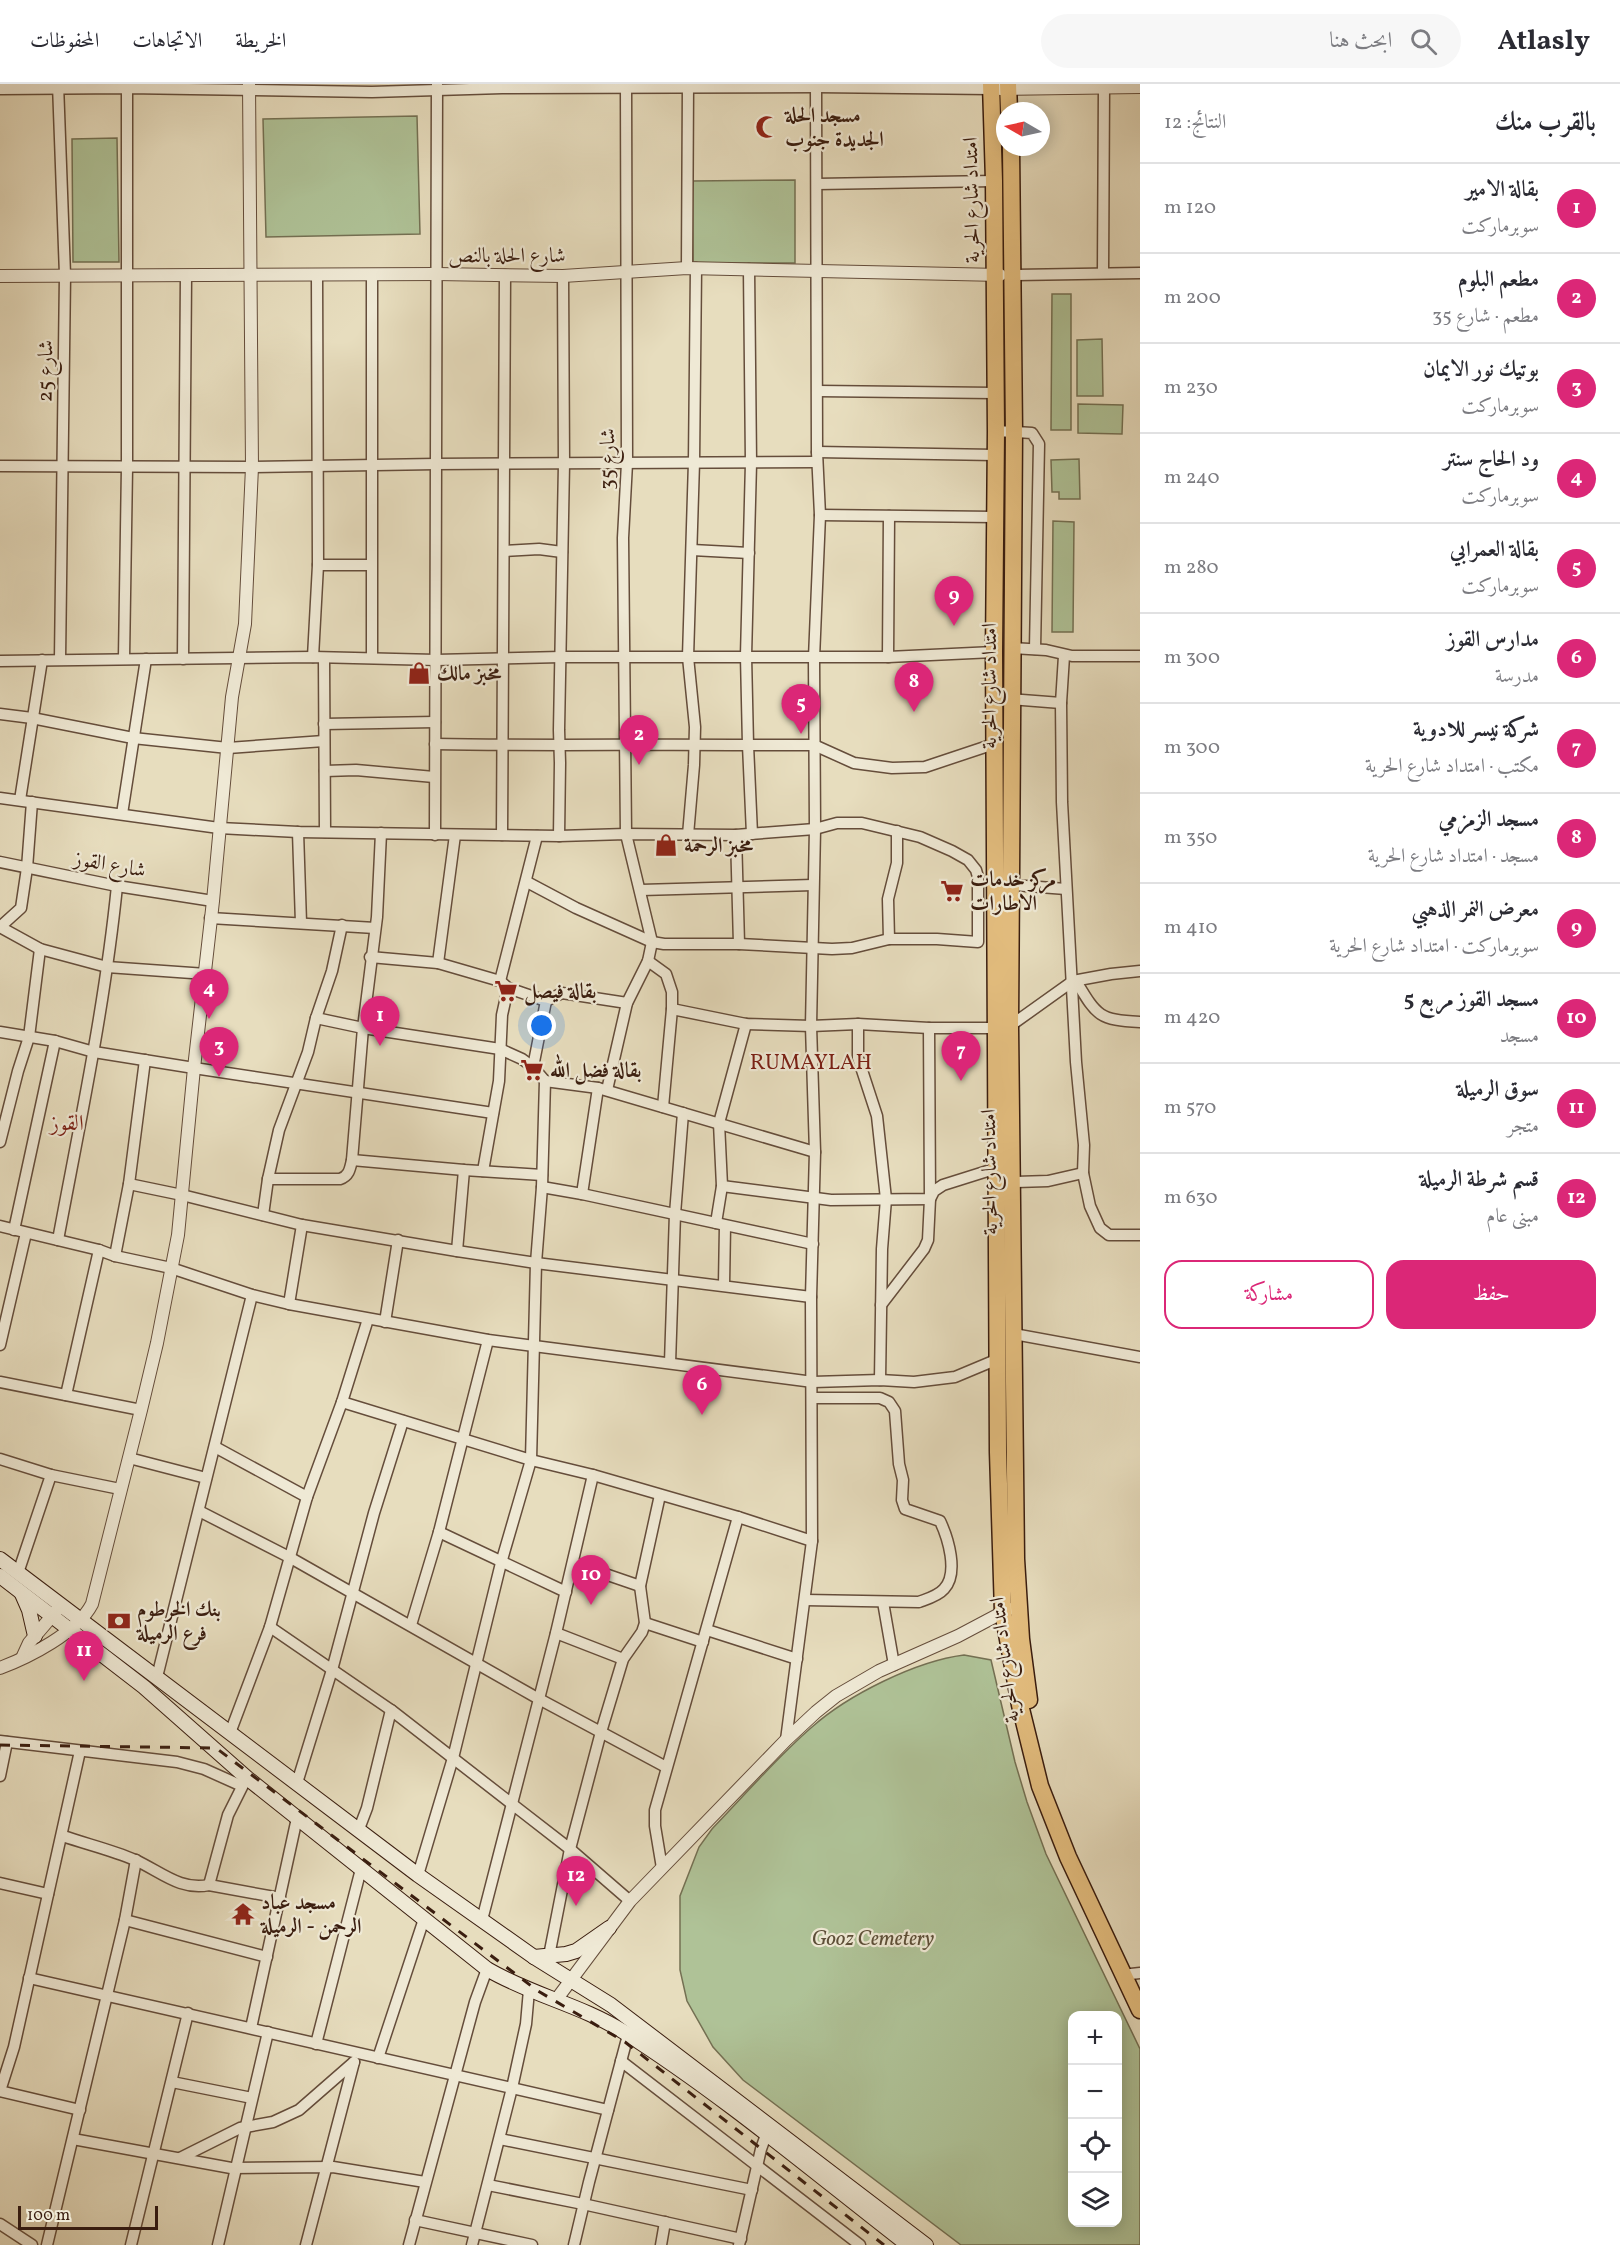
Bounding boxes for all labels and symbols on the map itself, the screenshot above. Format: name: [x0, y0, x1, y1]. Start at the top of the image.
place label: مسجد الحلة الجديدة جنوب: [783, 102, 884, 155]
north arrow: [996, 102, 1050, 156]
mosque icon: مسجد الحلة الجديدة جنوب: [754, 114, 780, 140]
street label: امتداد شارع الحرية: [957, 137, 990, 263]
street label: شارع الحلة بالنص: [448, 242, 566, 273]
street label: شارع 25: [31, 340, 64, 402]
street label: شارع 35: [593, 428, 626, 490]
pin: 9: [934, 576, 974, 626]
street label: امتداد شارع الحرية: [976, 623, 1007, 749]
shop icon: مخبز مالك: [406, 660, 432, 686]
place label: مخبز مالك: [437, 660, 503, 689]
pin: 8: [894, 662, 934, 712]
pin: 5: [782, 684, 820, 734]
pin: 2: [620, 716, 658, 765]
shop icon: مخبز الرحمة: [653, 832, 679, 858]
place label: مخبز الرحمة: [684, 832, 754, 861]
street label: شارع القوز: [69, 845, 148, 888]
place label: مركز خدمات الاطارات: [970, 866, 1056, 919]
supermarket icon: مركز خدمات الاطارات: [939, 878, 965, 904]
pin: 4: [190, 970, 228, 1019]
supermarket icon: بقالة فيصل: [493, 978, 519, 1004]
place label: بقالة فيصل: [524, 978, 596, 1007]
pin: 1: [360, 996, 400, 1046]
your location: [527, 1011, 556, 1040]
pin: 3: [200, 1028, 238, 1077]
pin: 7: [942, 1032, 980, 1081]
district label: RUMAYLAH: [750, 1048, 872, 1079]
place label: بقالة فضل الله: [550, 1053, 642, 1086]
supermarket icon: بقالة فضل الله: [519, 1057, 545, 1083]
district label: القوز: [48, 1109, 84, 1140]
street label: امتداد شارع الحرية: [975, 1109, 1008, 1235]
pin: 6: [682, 1366, 722, 1415]
pin: 10: [572, 1556, 610, 1605]
street label: امتداد شارع الحرية: [983, 1595, 1030, 1724]
place label: بنك الخرطوم فرع الرميلة: [135, 1596, 221, 1650]
bank icon: بنك الخرطوم فرع الرميلة: [106, 1608, 132, 1634]
pin: 11: [64, 1632, 104, 1681]
pin: 12: [556, 1856, 596, 1906]
place label: مسجد عباد الرحمن - الرميلة: [259, 1889, 362, 1942]
temple icon: مسجد عباد الرحمن - الرميلة: [230, 1901, 256, 1927]
park label: Gooz Cemetery: [812, 1925, 935, 1954]
scale bar: [18, 2203, 158, 2230]

